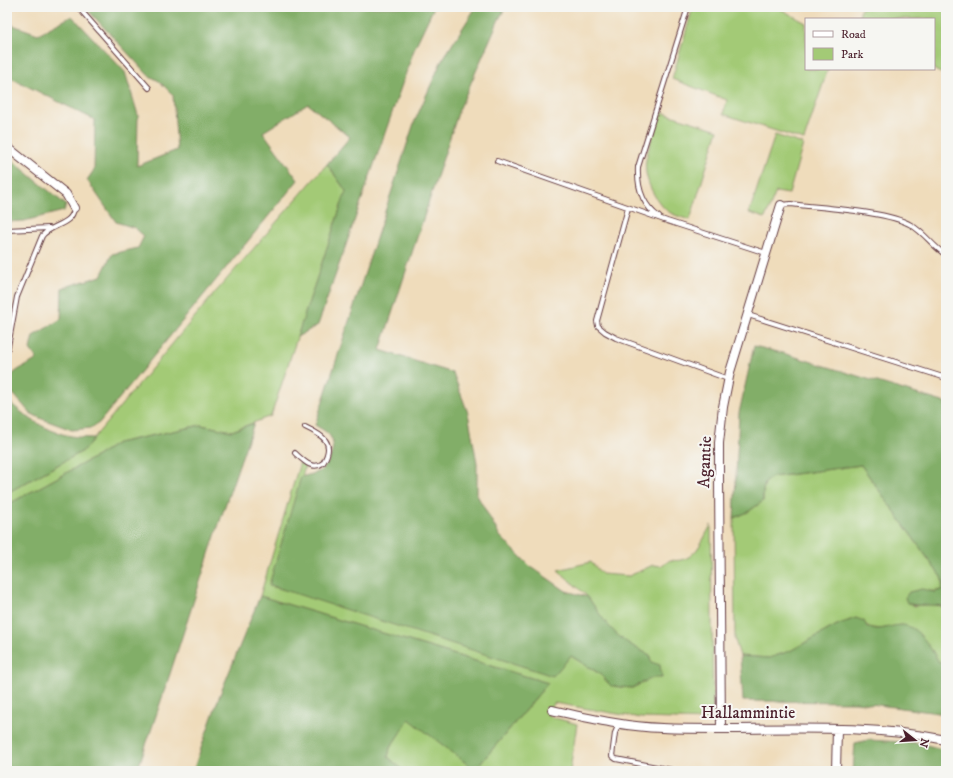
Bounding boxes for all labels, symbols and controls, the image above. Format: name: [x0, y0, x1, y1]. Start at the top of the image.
legend: [805, 18, 935, 70]
text: Road: [841, 27, 866, 42]
text: Park: [841, 47, 863, 62]
street label: Agantie: [693, 436, 717, 488]
street label: Hallammintie: [701, 702, 795, 724]
north arrow: [895, 720, 935, 760]
text: N: [916, 736, 932, 749]

